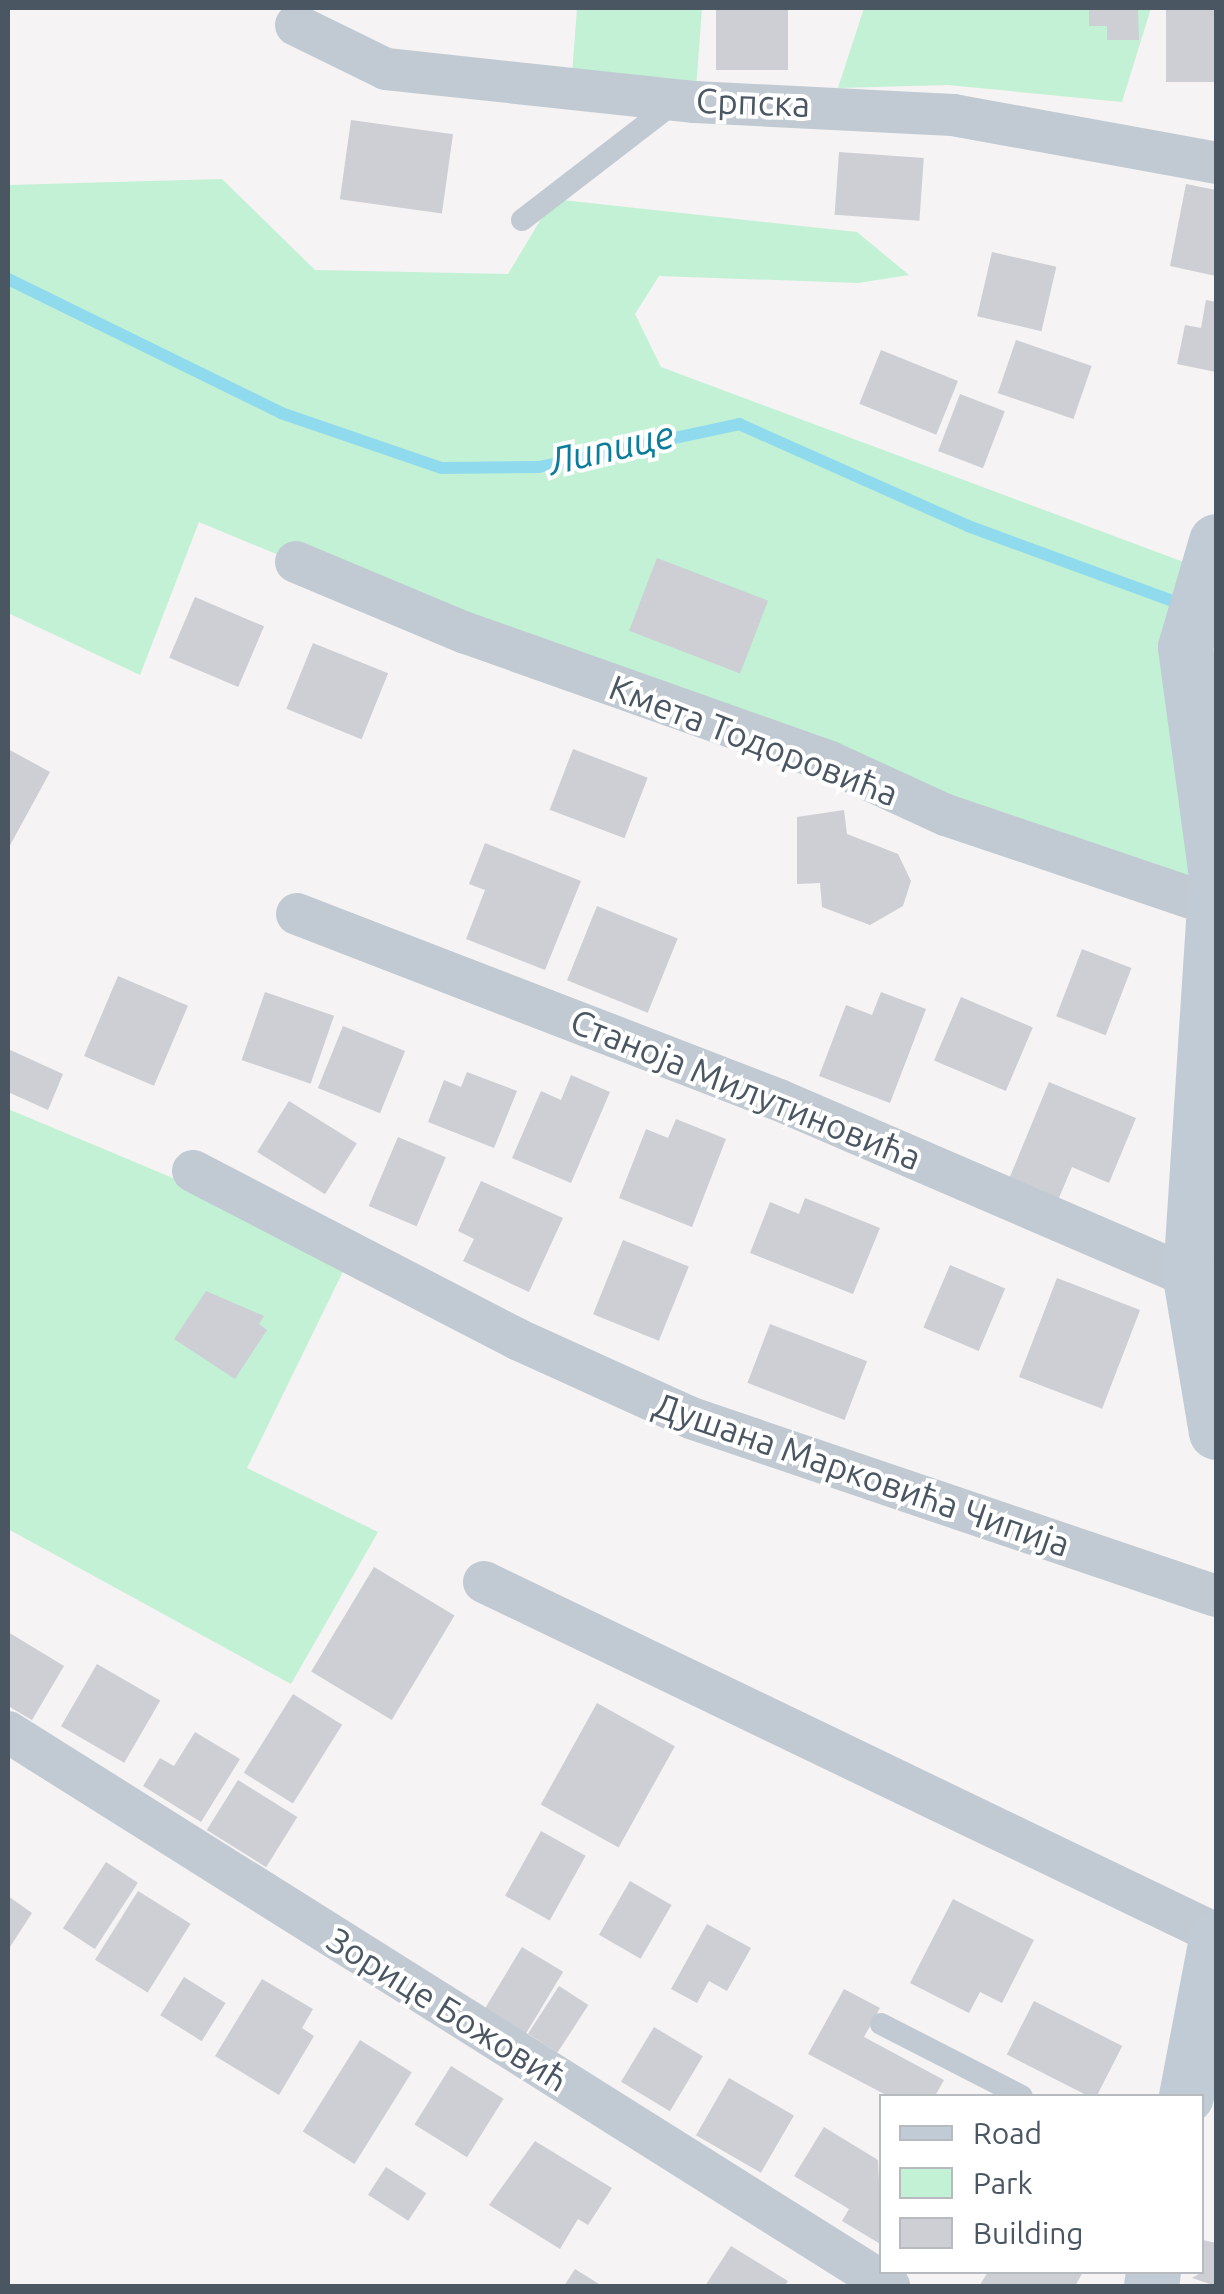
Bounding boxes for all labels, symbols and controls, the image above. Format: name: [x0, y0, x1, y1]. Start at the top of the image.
street label: Српска: [695, 79, 811, 125]
water label: Липице: [544, 411, 678, 485]
street label: Кмета Тодоровића: [604, 666, 904, 814]
street label: Станоја Милутиновића: [565, 999, 927, 1179]
street label: Душана Марковића Чипија: [648, 1383, 1076, 1565]
street label: Зорице Божовић: [320, 1918, 576, 2100]
legend: [879, 2094, 1204, 2274]
text: Road: [973, 2116, 1042, 2150]
text: Park: [973, 2166, 1033, 2200]
text: Building: [973, 2216, 1084, 2250]

